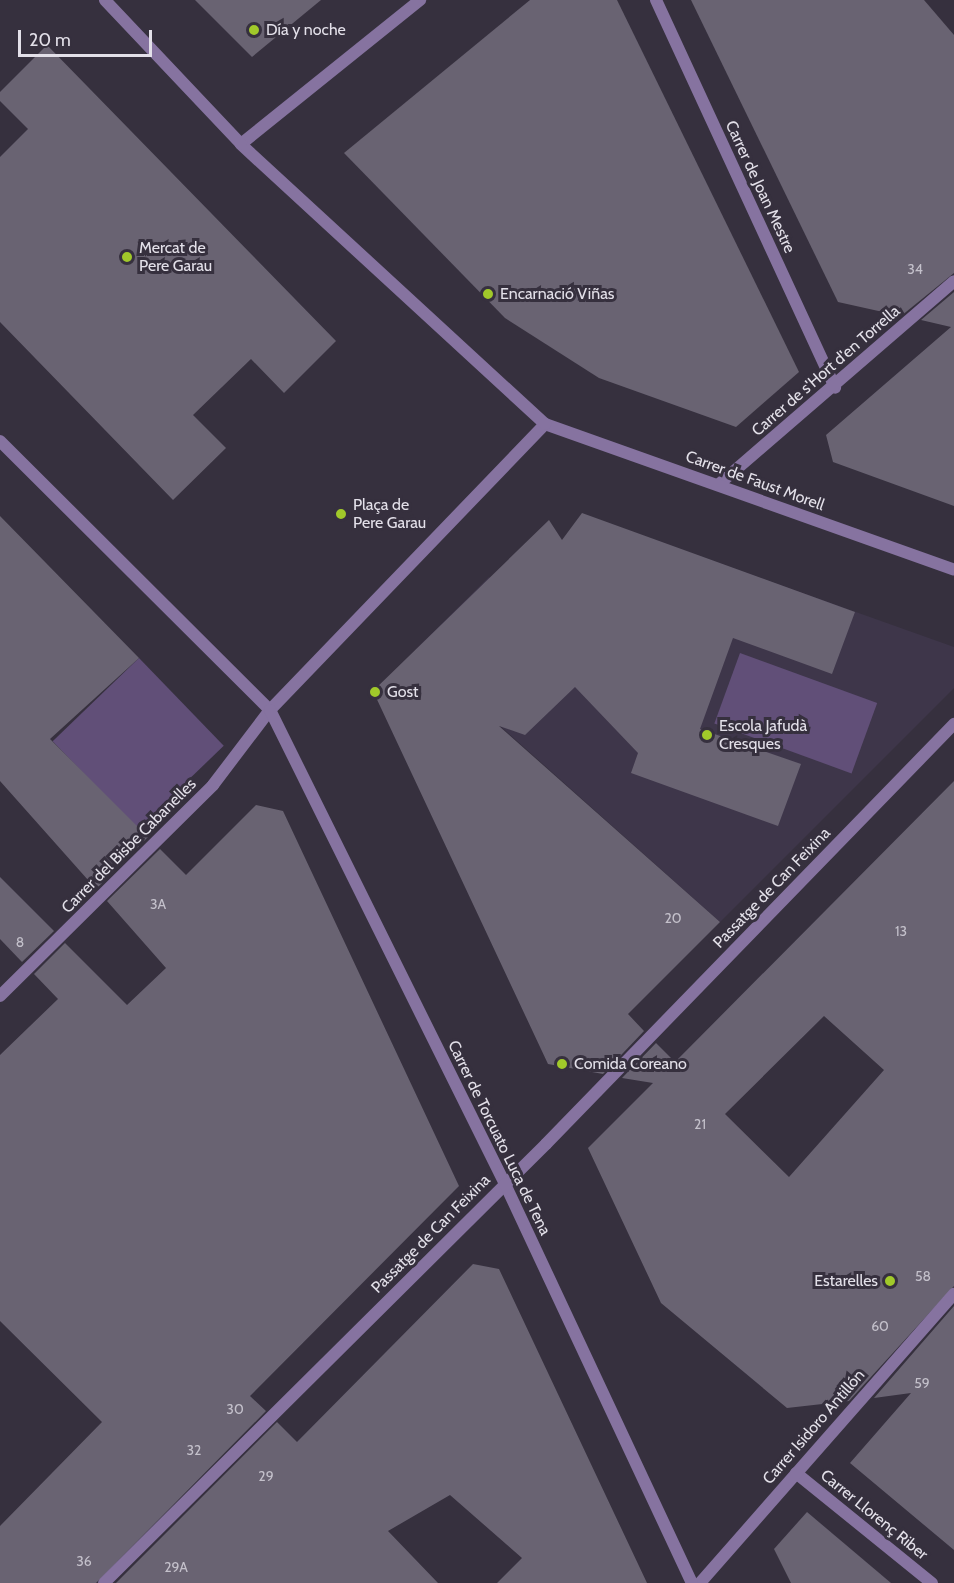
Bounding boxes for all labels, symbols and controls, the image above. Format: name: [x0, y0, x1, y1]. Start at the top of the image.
scale bar: [21, 18, 154, 56]
place label: Día y noche: [266, 20, 346, 40]
marker: Día y noche: [247, 23, 261, 37]
text: 20 m: [29, 29, 71, 51]
street label: Carrer de Joan Mestre: [721, 118, 799, 256]
place label: Mercat de Pere Garau: [139, 238, 212, 276]
marker: Mercat de Pere Garau: [120, 250, 134, 264]
house number: 34: [907, 261, 923, 277]
place label: Encarnació Viñas: [500, 284, 614, 304]
marker: Encarnació Viñas: [481, 287, 495, 301]
street label: Carrer de s'Hort d'en Torrella: [748, 302, 904, 440]
street label: Carrer de Faust Morell: [683, 447, 827, 515]
place label: Plaça de Pere Garau: [353, 495, 426, 533]
marker: Plaça de Pere Garau: [334, 507, 348, 521]
place label: Gost: [387, 682, 418, 702]
marker: Gost: [368, 685, 382, 699]
place label: Escola Jafudà Cresques: [719, 716, 807, 754]
marker: Escola Jafudà Cresques: [700, 728, 714, 742]
street label: Carrer del Bisbe Cabanelles: [58, 775, 200, 917]
street label: Passatge de Can Feixina: [709, 824, 835, 952]
house number: 3A: [150, 896, 166, 912]
house number: 20: [664, 910, 682, 926]
house number: 13: [895, 923, 907, 939]
house number: 8: [16, 934, 24, 950]
street label: Carrer de Torcuato Luca de Tena: [443, 1037, 555, 1239]
place label: Comida Coreano: [574, 1054, 687, 1074]
marker: Comida Coreano: [555, 1057, 569, 1071]
house number: 21: [694, 1116, 706, 1132]
street label: Passatge de Can Feixina: [368, 1171, 494, 1297]
house number: 58: [915, 1268, 931, 1284]
place label: Estarelles: [814, 1271, 878, 1291]
marker: Estarelles: [883, 1274, 897, 1288]
house number: 60: [871, 1318, 889, 1334]
street label: Carrer Isidoro Antillón: [759, 1366, 869, 1488]
house number: 59: [914, 1375, 930, 1391]
house number: 30: [226, 1401, 244, 1417]
house number: 32: [187, 1442, 201, 1458]
street label: Carrer Llorenç Riber: [816, 1466, 932, 1564]
house number: 29: [258, 1468, 274, 1484]
house number: 36: [76, 1553, 92, 1569]
house number: 29A: [164, 1559, 188, 1575]

